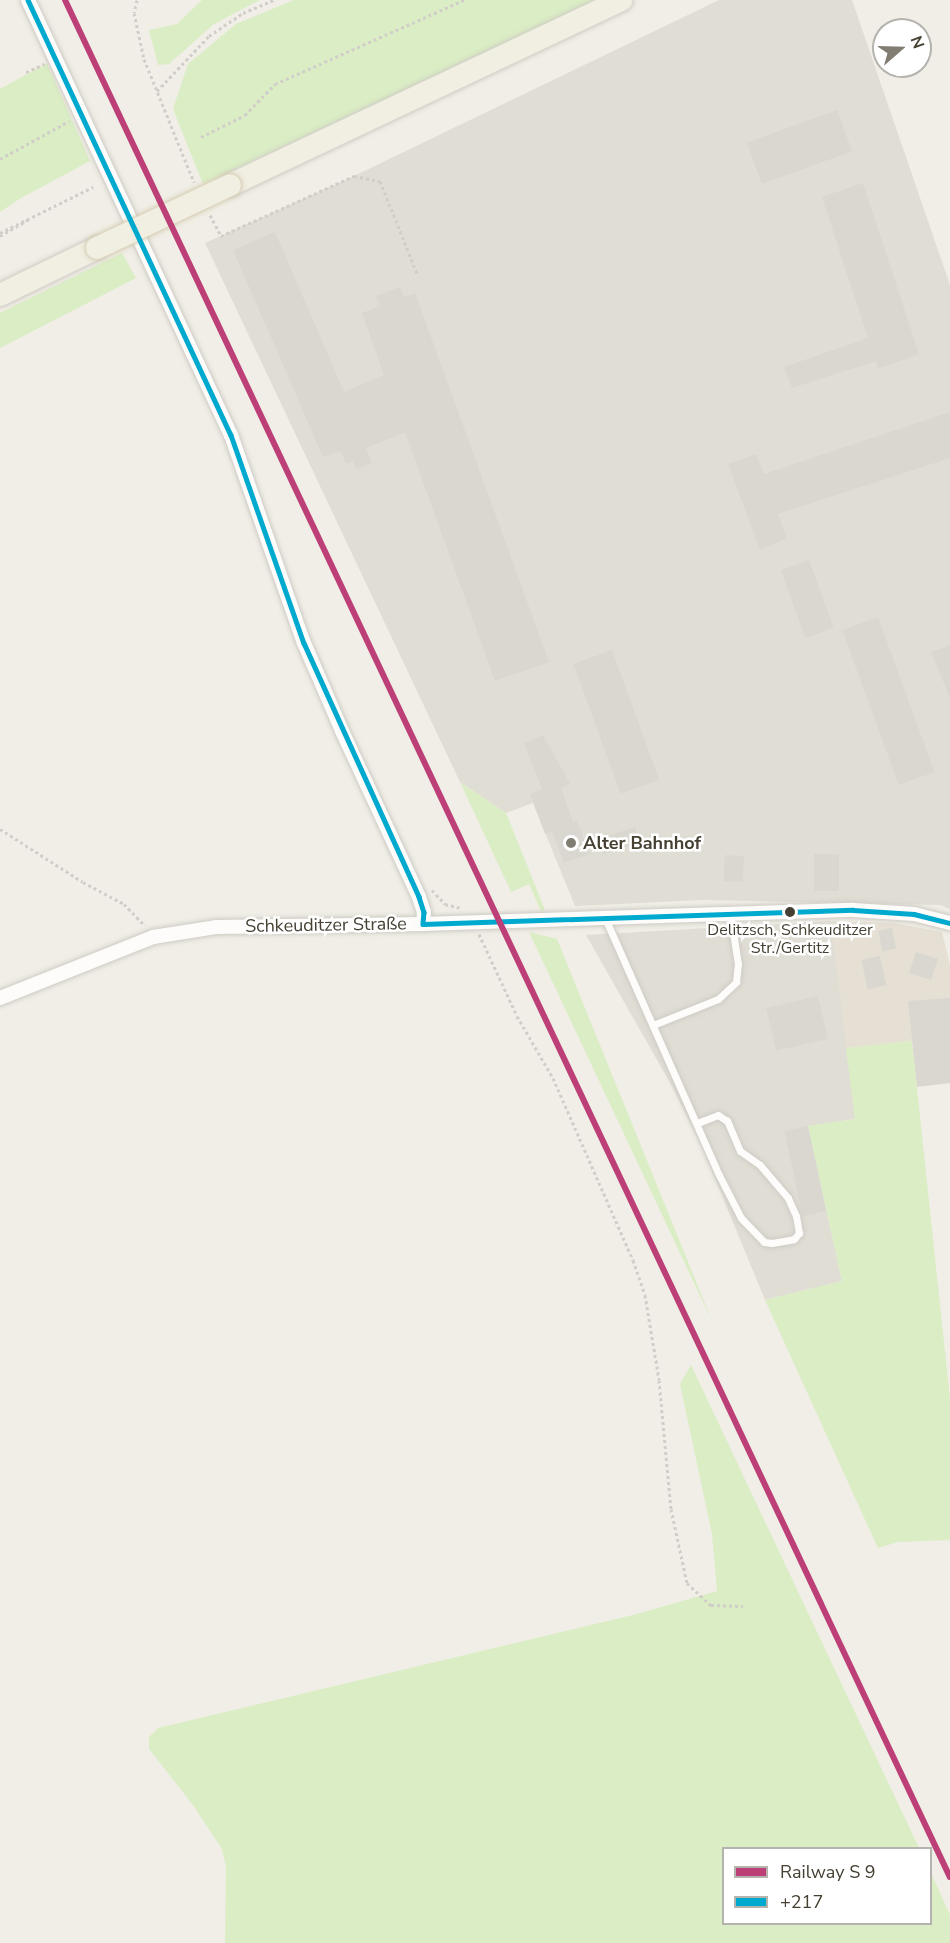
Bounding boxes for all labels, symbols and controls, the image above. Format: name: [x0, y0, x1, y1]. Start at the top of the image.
north arrow: [872, 18, 932, 78]
text: N: [905, 33, 929, 52]
place label: Alter Bahnhof: [583, 832, 701, 854]
marker: Alter Bahnhof: [564, 836, 578, 850]
marker: Delitzsch, Schkeuditzer Str./Gertitz: [784, 906, 796, 918]
street label: Schkeuditzer Straße: [245, 913, 407, 937]
place label: Delitzsch, Schkeuditzer Str./Gertitz: [707, 920, 873, 958]
legend: [722, 1847, 932, 1925]
text: Railway S 9: [780, 1860, 876, 1884]
text: +217: [780, 1890, 823, 1914]

